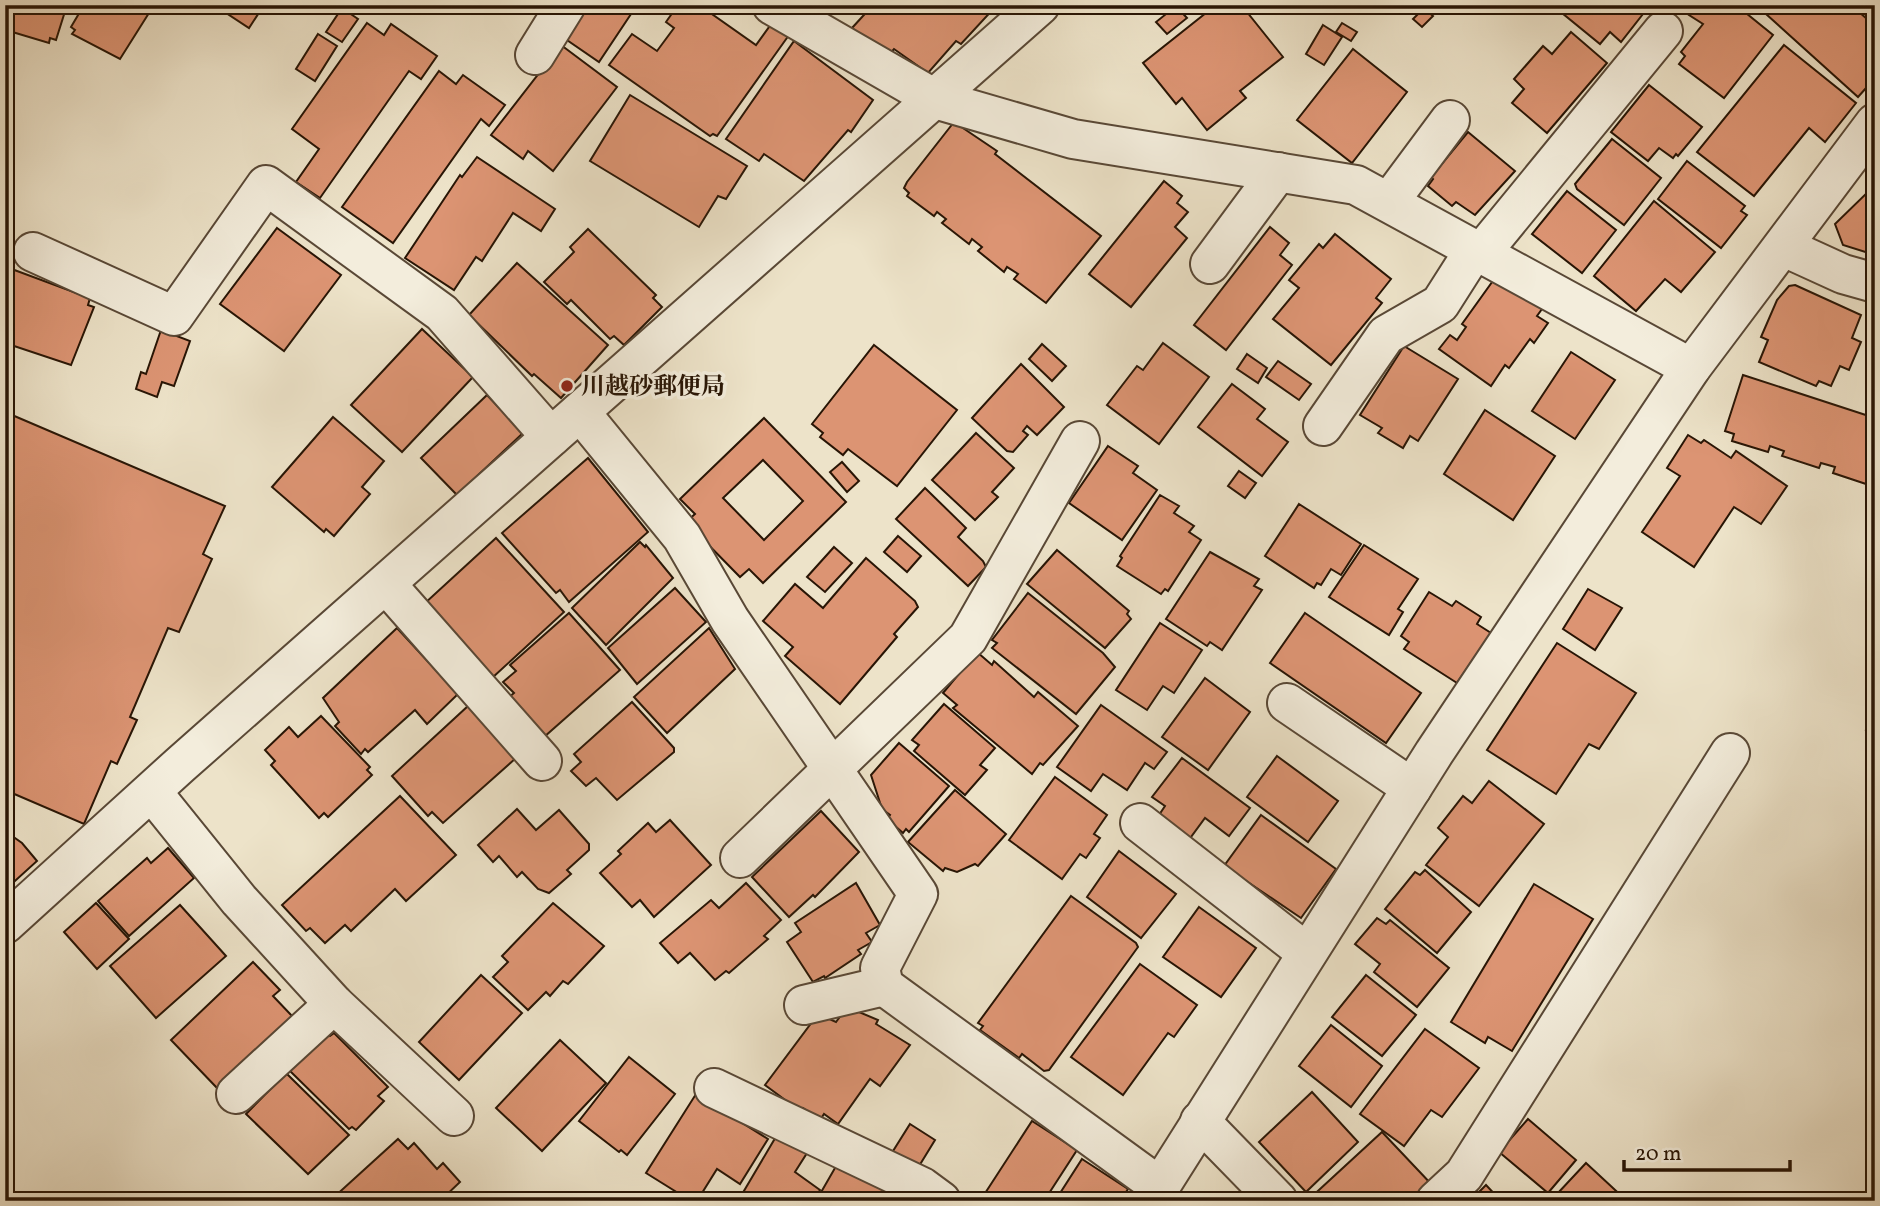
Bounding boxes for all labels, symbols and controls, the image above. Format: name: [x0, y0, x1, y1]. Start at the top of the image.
place label: 川越砂郵便局: [581, 371, 725, 405]
marker: 川越砂郵便局: [559, 378, 575, 394]
scale bar: [1624, 1129, 1791, 1173]
text: 20 m: [1635, 1140, 1681, 1169]

